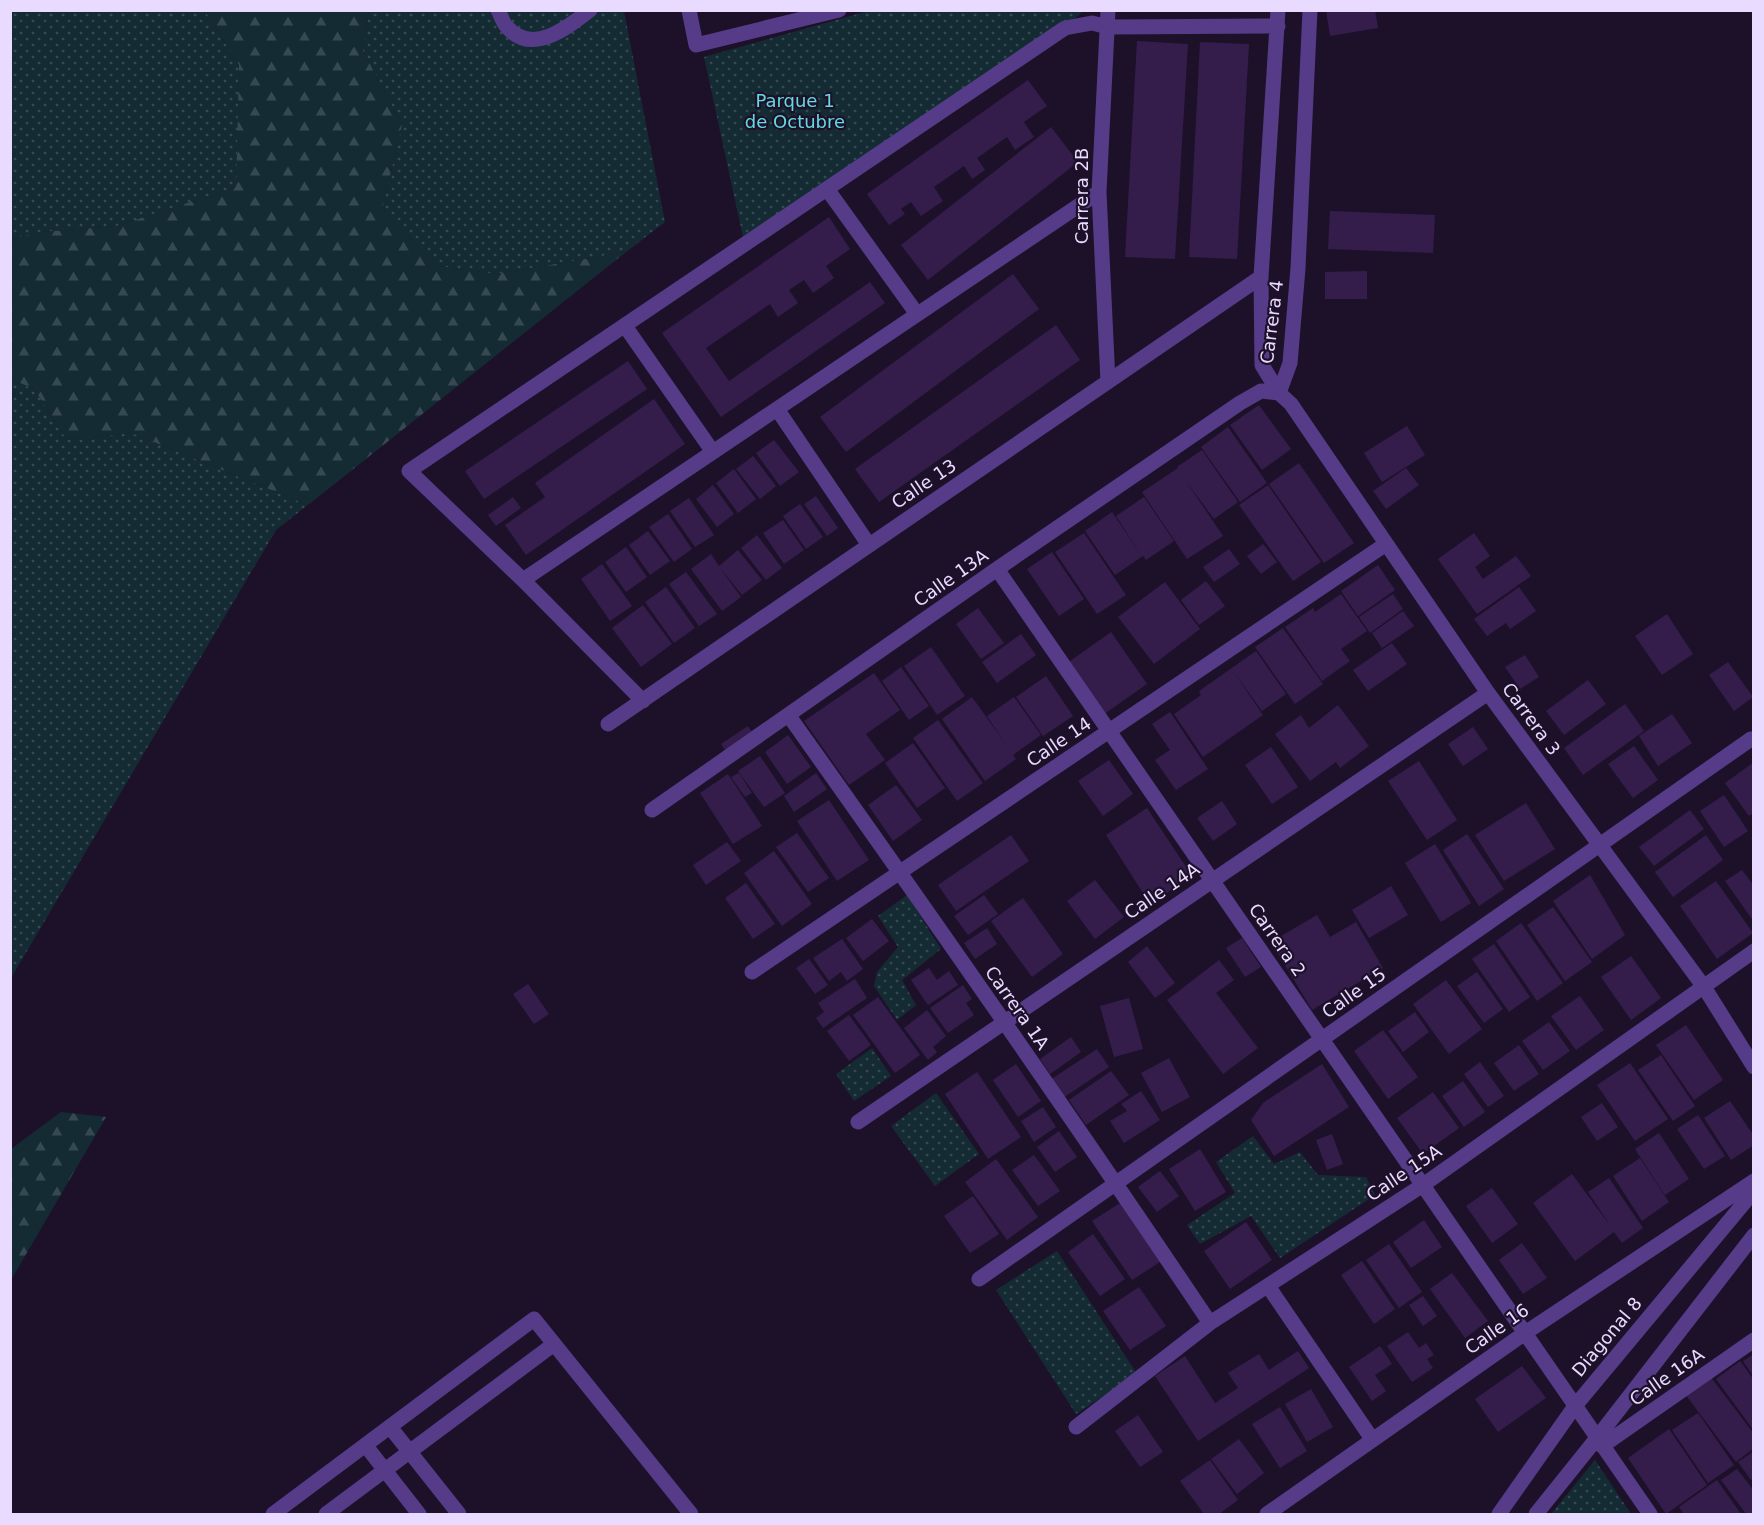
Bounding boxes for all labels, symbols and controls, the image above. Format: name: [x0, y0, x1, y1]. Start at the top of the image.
park label: Parque 1 de Octubre: [745, 90, 845, 132]
street label: Carrera 2B: [1071, 148, 1092, 244]
street label: Carrera 4: [1256, 279, 1287, 365]
street label: Calle 13: [887, 454, 960, 513]
street label: Calle 13A: [910, 544, 992, 611]
street label: Carrera 3: [1498, 678, 1565, 759]
street label: Calle 14: [1022, 712, 1095, 771]
street label: Calle 14A: [1120, 858, 1204, 923]
street label: Carrera 2: [1245, 899, 1310, 980]
street label: Carrera 1A: [981, 962, 1054, 1054]
street label: Calle 15: [1318, 963, 1390, 1022]
street label: Calle 15A: [1362, 1140, 1446, 1205]
street label: Diagonal 8: [1567, 1293, 1646, 1381]
street label: Calle 16: [1461, 1299, 1533, 1358]
street label: Calle 16A: [1626, 1343, 1708, 1410]

